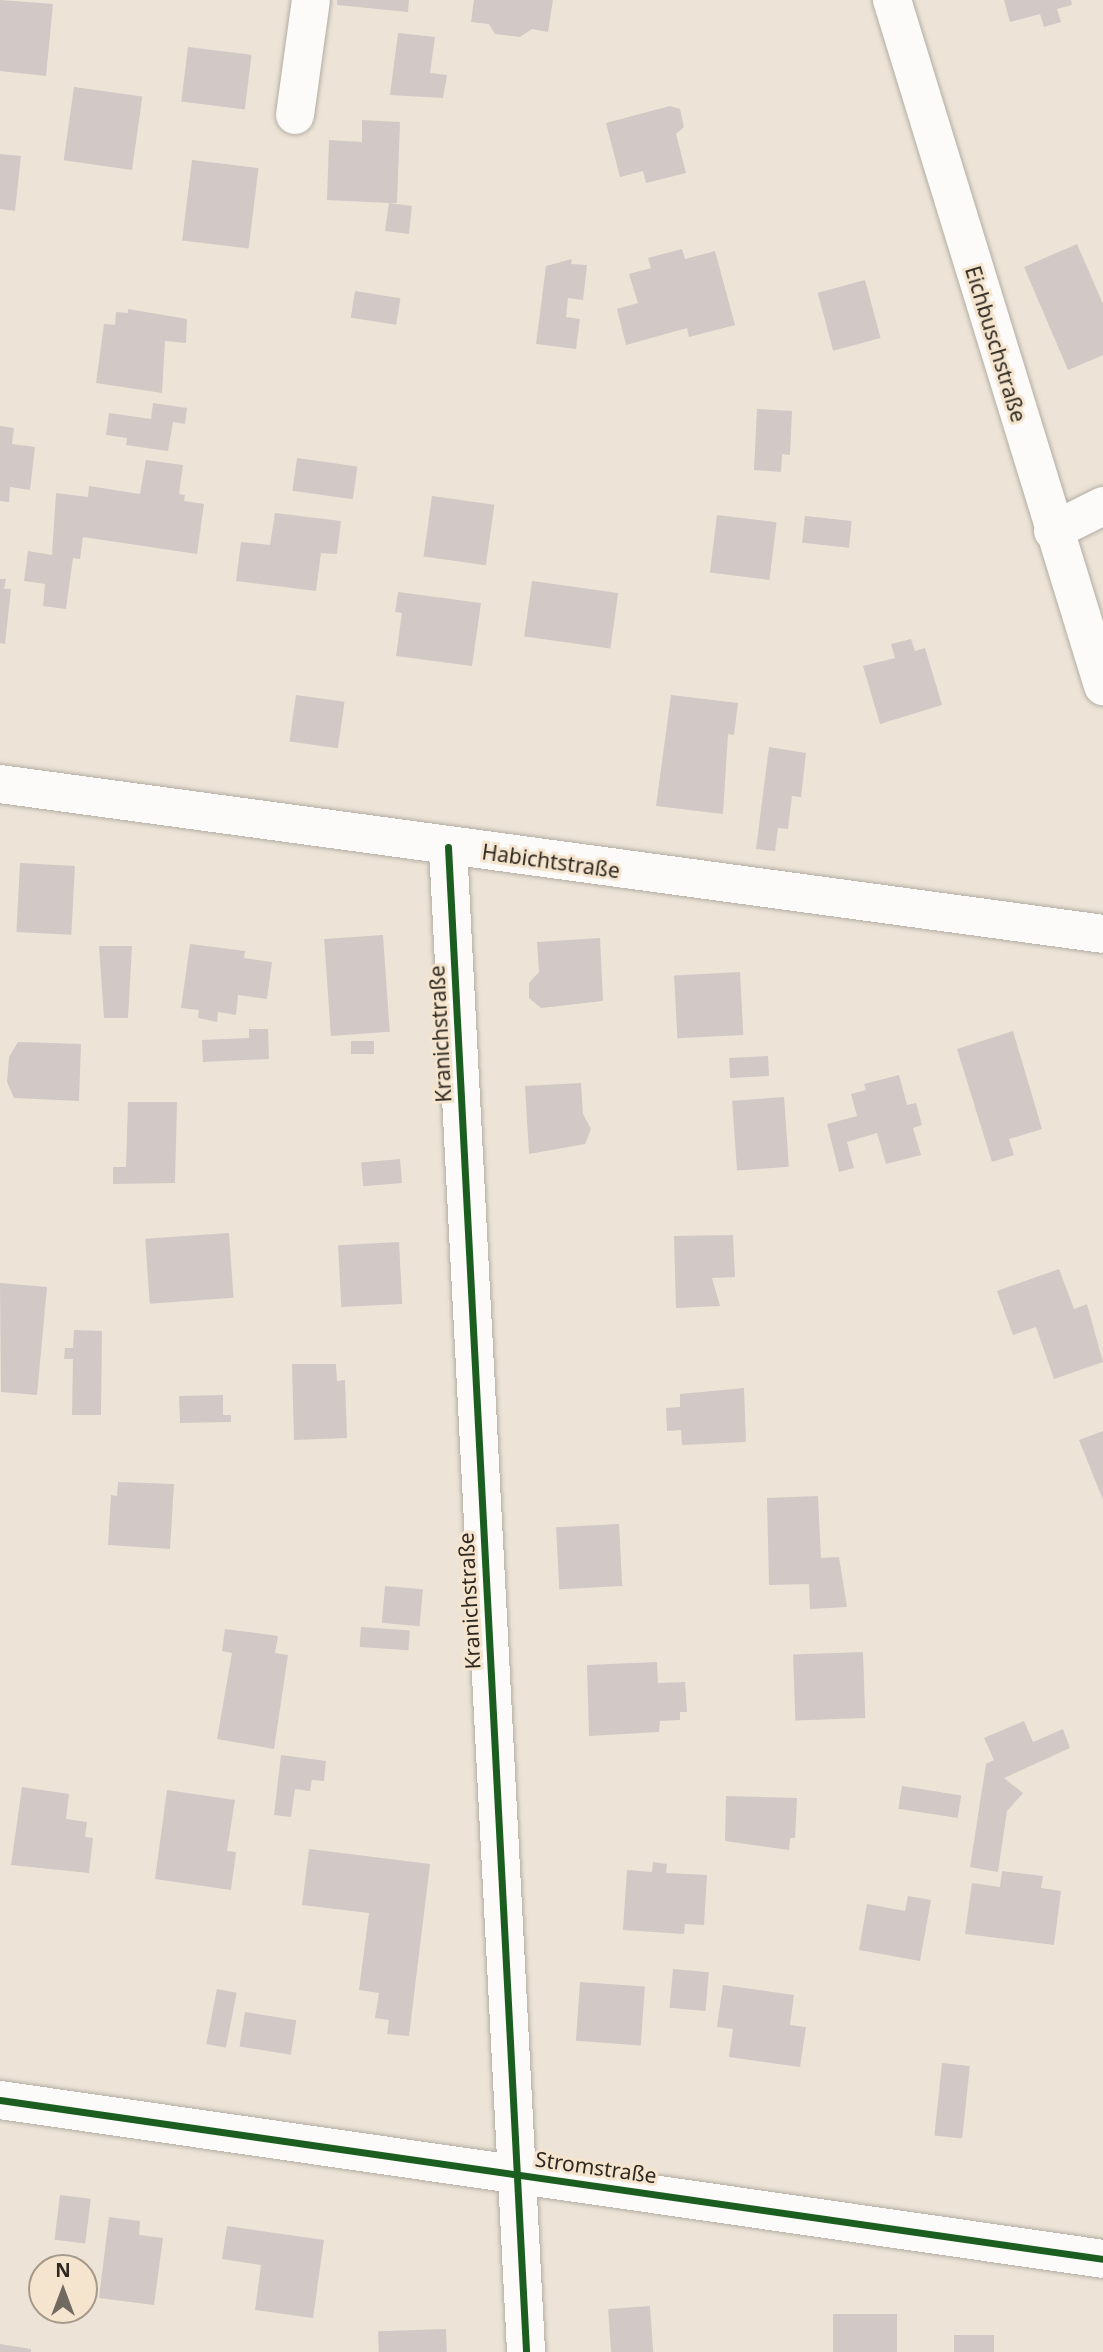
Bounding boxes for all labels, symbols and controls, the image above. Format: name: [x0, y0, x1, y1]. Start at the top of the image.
street label: Eichbuschstraße: [960, 263, 1032, 425]
street label: Habichtstraße: [480, 839, 622, 883]
street label: Kranichstraße: [424, 965, 456, 1103]
street label: Kranichstraße: [453, 1532, 485, 1670]
street label: Stromstraße: [534, 2146, 658, 2188]
north arrow: [28, 2254, 98, 2324]
text: N: [55, 2257, 71, 2283]

